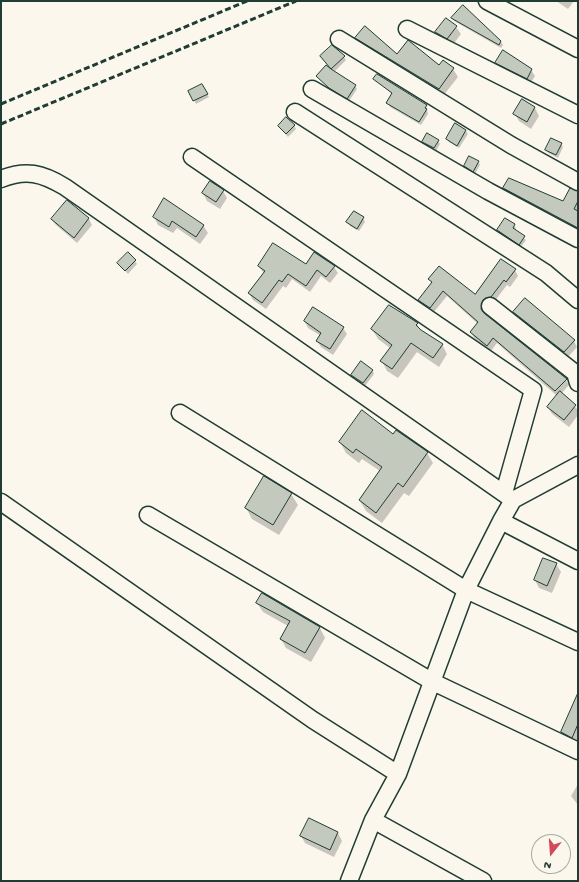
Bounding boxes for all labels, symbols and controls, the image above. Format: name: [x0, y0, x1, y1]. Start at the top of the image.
north arrow: [531, 834, 571, 874]
text: N: [543, 858, 553, 871]

